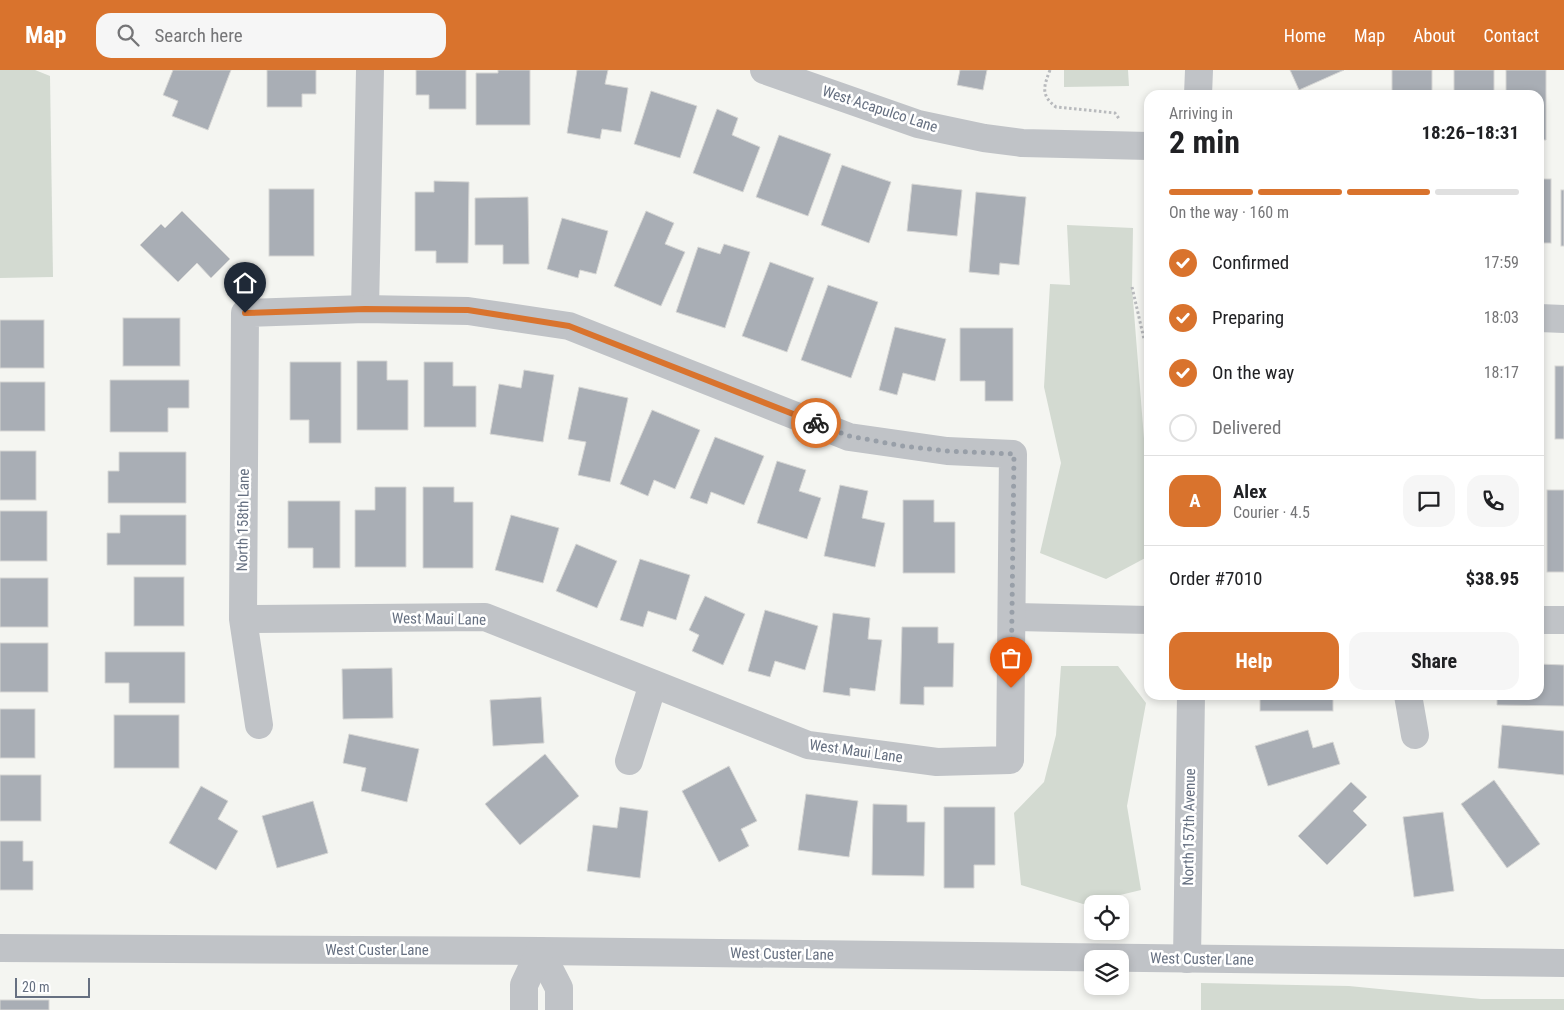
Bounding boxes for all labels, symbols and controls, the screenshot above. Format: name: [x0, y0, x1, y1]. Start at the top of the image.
search box: [96, 13, 446, 58]
text: Map: [25, 21, 66, 49]
icon: search: [114, 21, 142, 49]
text: Search here: [154, 24, 243, 47]
text: Home: [1284, 25, 1326, 46]
text: Map: [1354, 25, 1385, 46]
text: About: [1413, 25, 1455, 46]
text: Contact: [1483, 25, 1539, 46]
street label: West Acapulco Lane: [820, 82, 940, 136]
text: Arriving in: [1169, 104, 1233, 123]
text: 18:26–18:31: [1421, 121, 1519, 144]
text: 2 min: [1169, 123, 1240, 161]
text: On the way · 160 m: [1169, 203, 1289, 222]
icon: check: [1169, 249, 1197, 277]
text: Confirmed: [1212, 251, 1289, 274]
text: 17:59: [1484, 253, 1519, 272]
pin: [224, 262, 266, 313]
icon: home: [231, 269, 259, 297]
icon: check: [1169, 304, 1197, 332]
text: Preparing: [1212, 306, 1284, 329]
text: 18:03: [1484, 308, 1519, 327]
icon: check: [1169, 359, 1197, 387]
text: On the way: [1212, 361, 1294, 384]
text: 18:17: [1484, 363, 1519, 382]
courier: [791, 398, 841, 448]
icon: bike: [802, 409, 830, 437]
text: Delivered: [1212, 416, 1281, 439]
street label: North 158th Lane: [233, 468, 253, 572]
button: chat: [1403, 475, 1455, 527]
button: phone: [1467, 475, 1519, 527]
text: Alex: [1233, 480, 1267, 503]
text: A: [1189, 489, 1201, 512]
text: Courier · 4.5: [1233, 503, 1310, 522]
text: Order #7010: [1169, 567, 1262, 590]
text: $38.95: [1465, 567, 1519, 590]
street label: West Maui Lane: [392, 609, 486, 629]
button: Help: [1169, 632, 1339, 690]
button: Share: [1349, 632, 1519, 690]
pin: [990, 637, 1032, 688]
icon: bag: [997, 644, 1025, 672]
street label: West Maui Lane: [808, 736, 904, 766]
street label: North 157th Avenue: [1179, 768, 1199, 886]
map controls: [1084, 895, 1129, 995]
button: locate: [1084, 895, 1129, 940]
street label: West Custer Lane: [325, 941, 429, 959]
street label: West Custer Lane: [730, 944, 834, 964]
street label: West Custer Lane: [1150, 949, 1254, 969]
button: layers: [1084, 950, 1129, 995]
scale bar: [15, 975, 90, 998]
text: 20 m: [22, 979, 50, 995]

